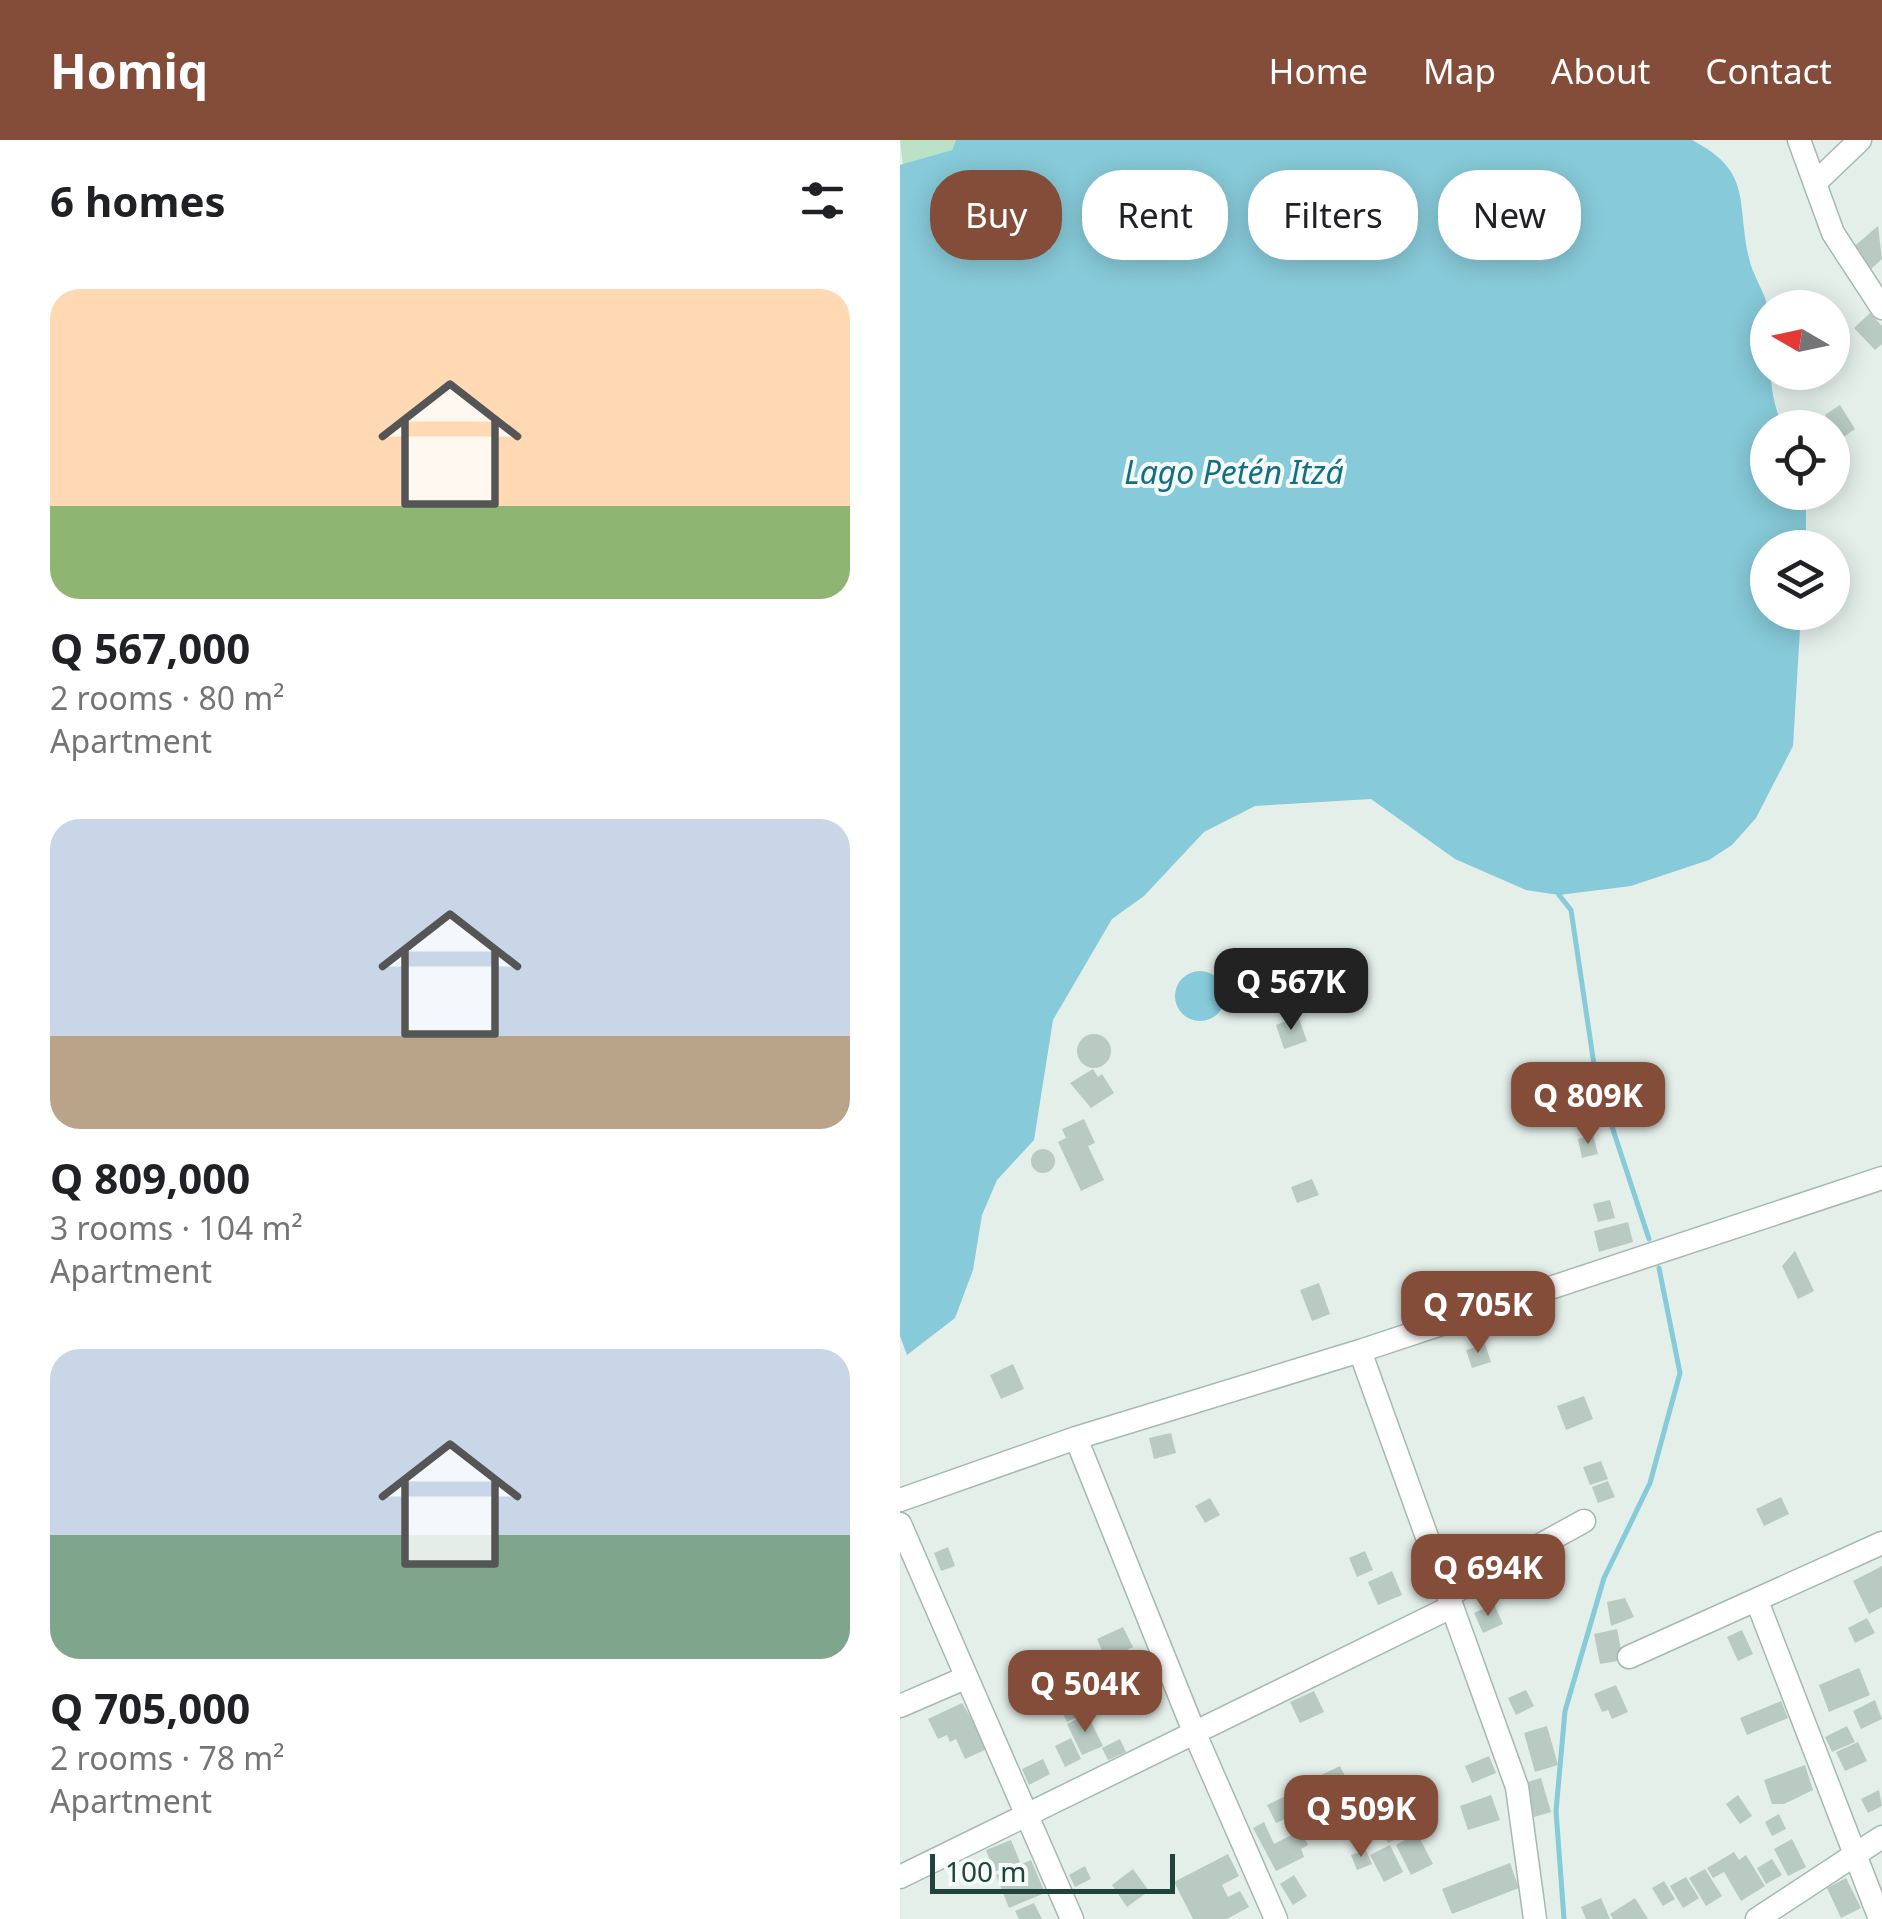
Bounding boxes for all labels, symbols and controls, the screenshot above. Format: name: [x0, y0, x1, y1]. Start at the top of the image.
text: Homiq: [50, 38, 208, 103]
text: Home: [1269, 47, 1368, 94]
text: Map: [1423, 47, 1496, 94]
text: About: [1551, 47, 1650, 94]
text: Contact: [1705, 47, 1832, 94]
chip: Buy: [930, 170, 1062, 260]
chip: Rent: [1082, 170, 1228, 260]
chip: Filters: [1248, 170, 1418, 260]
chip: New: [1438, 170, 1581, 260]
text: 6 homes: [50, 172, 226, 229]
icon: filters: [795, 173, 850, 228]
north arrow: [1750, 290, 1850, 390]
map controls: [1750, 290, 1850, 630]
icon: home: [360, 354, 540, 534]
button: locate: [1750, 410, 1850, 510]
water label: Lago Petén Itzá: [1124, 450, 1344, 493]
button: layers: [1750, 530, 1850, 630]
text: Q 567,000: [50, 619, 250, 676]
text: 2 rooms · 80 m²: [50, 676, 284, 719]
text: Apartment: [50, 719, 212, 762]
icon: home: [360, 884, 540, 1064]
pin: Q 567K: [1210, 948, 1372, 1033]
text: Q 567K: [1236, 959, 1346, 1002]
pin: Q 809K: [1507, 1062, 1669, 1147]
text: Q 809K: [1533, 1073, 1643, 1116]
text: Q 809,000: [50, 1149, 250, 1206]
text: 3 rooms · 104 m²: [50, 1206, 303, 1249]
text: Apartment: [50, 1249, 212, 1292]
pin: Q 705K: [1397, 1271, 1559, 1356]
text: Q 705K: [1423, 1282, 1533, 1325]
icon: home: [360, 1414, 540, 1594]
pin: Q 694K: [1407, 1534, 1569, 1619]
text: Q 694K: [1433, 1545, 1543, 1588]
pin: Q 504K: [1004, 1650, 1166, 1735]
text: Q 504K: [1030, 1661, 1140, 1704]
text: Q 705,000: [50, 1679, 250, 1736]
text: 2 rooms · 78 m²: [50, 1736, 284, 1779]
pin: Q 509K: [1280, 1775, 1442, 1860]
text: Apartment: [50, 1779, 212, 1822]
text: Q 509K: [1306, 1786, 1416, 1829]
scale bar: [930, 1849, 1175, 1894]
text: 100 m: [945, 1852, 1027, 1890]

